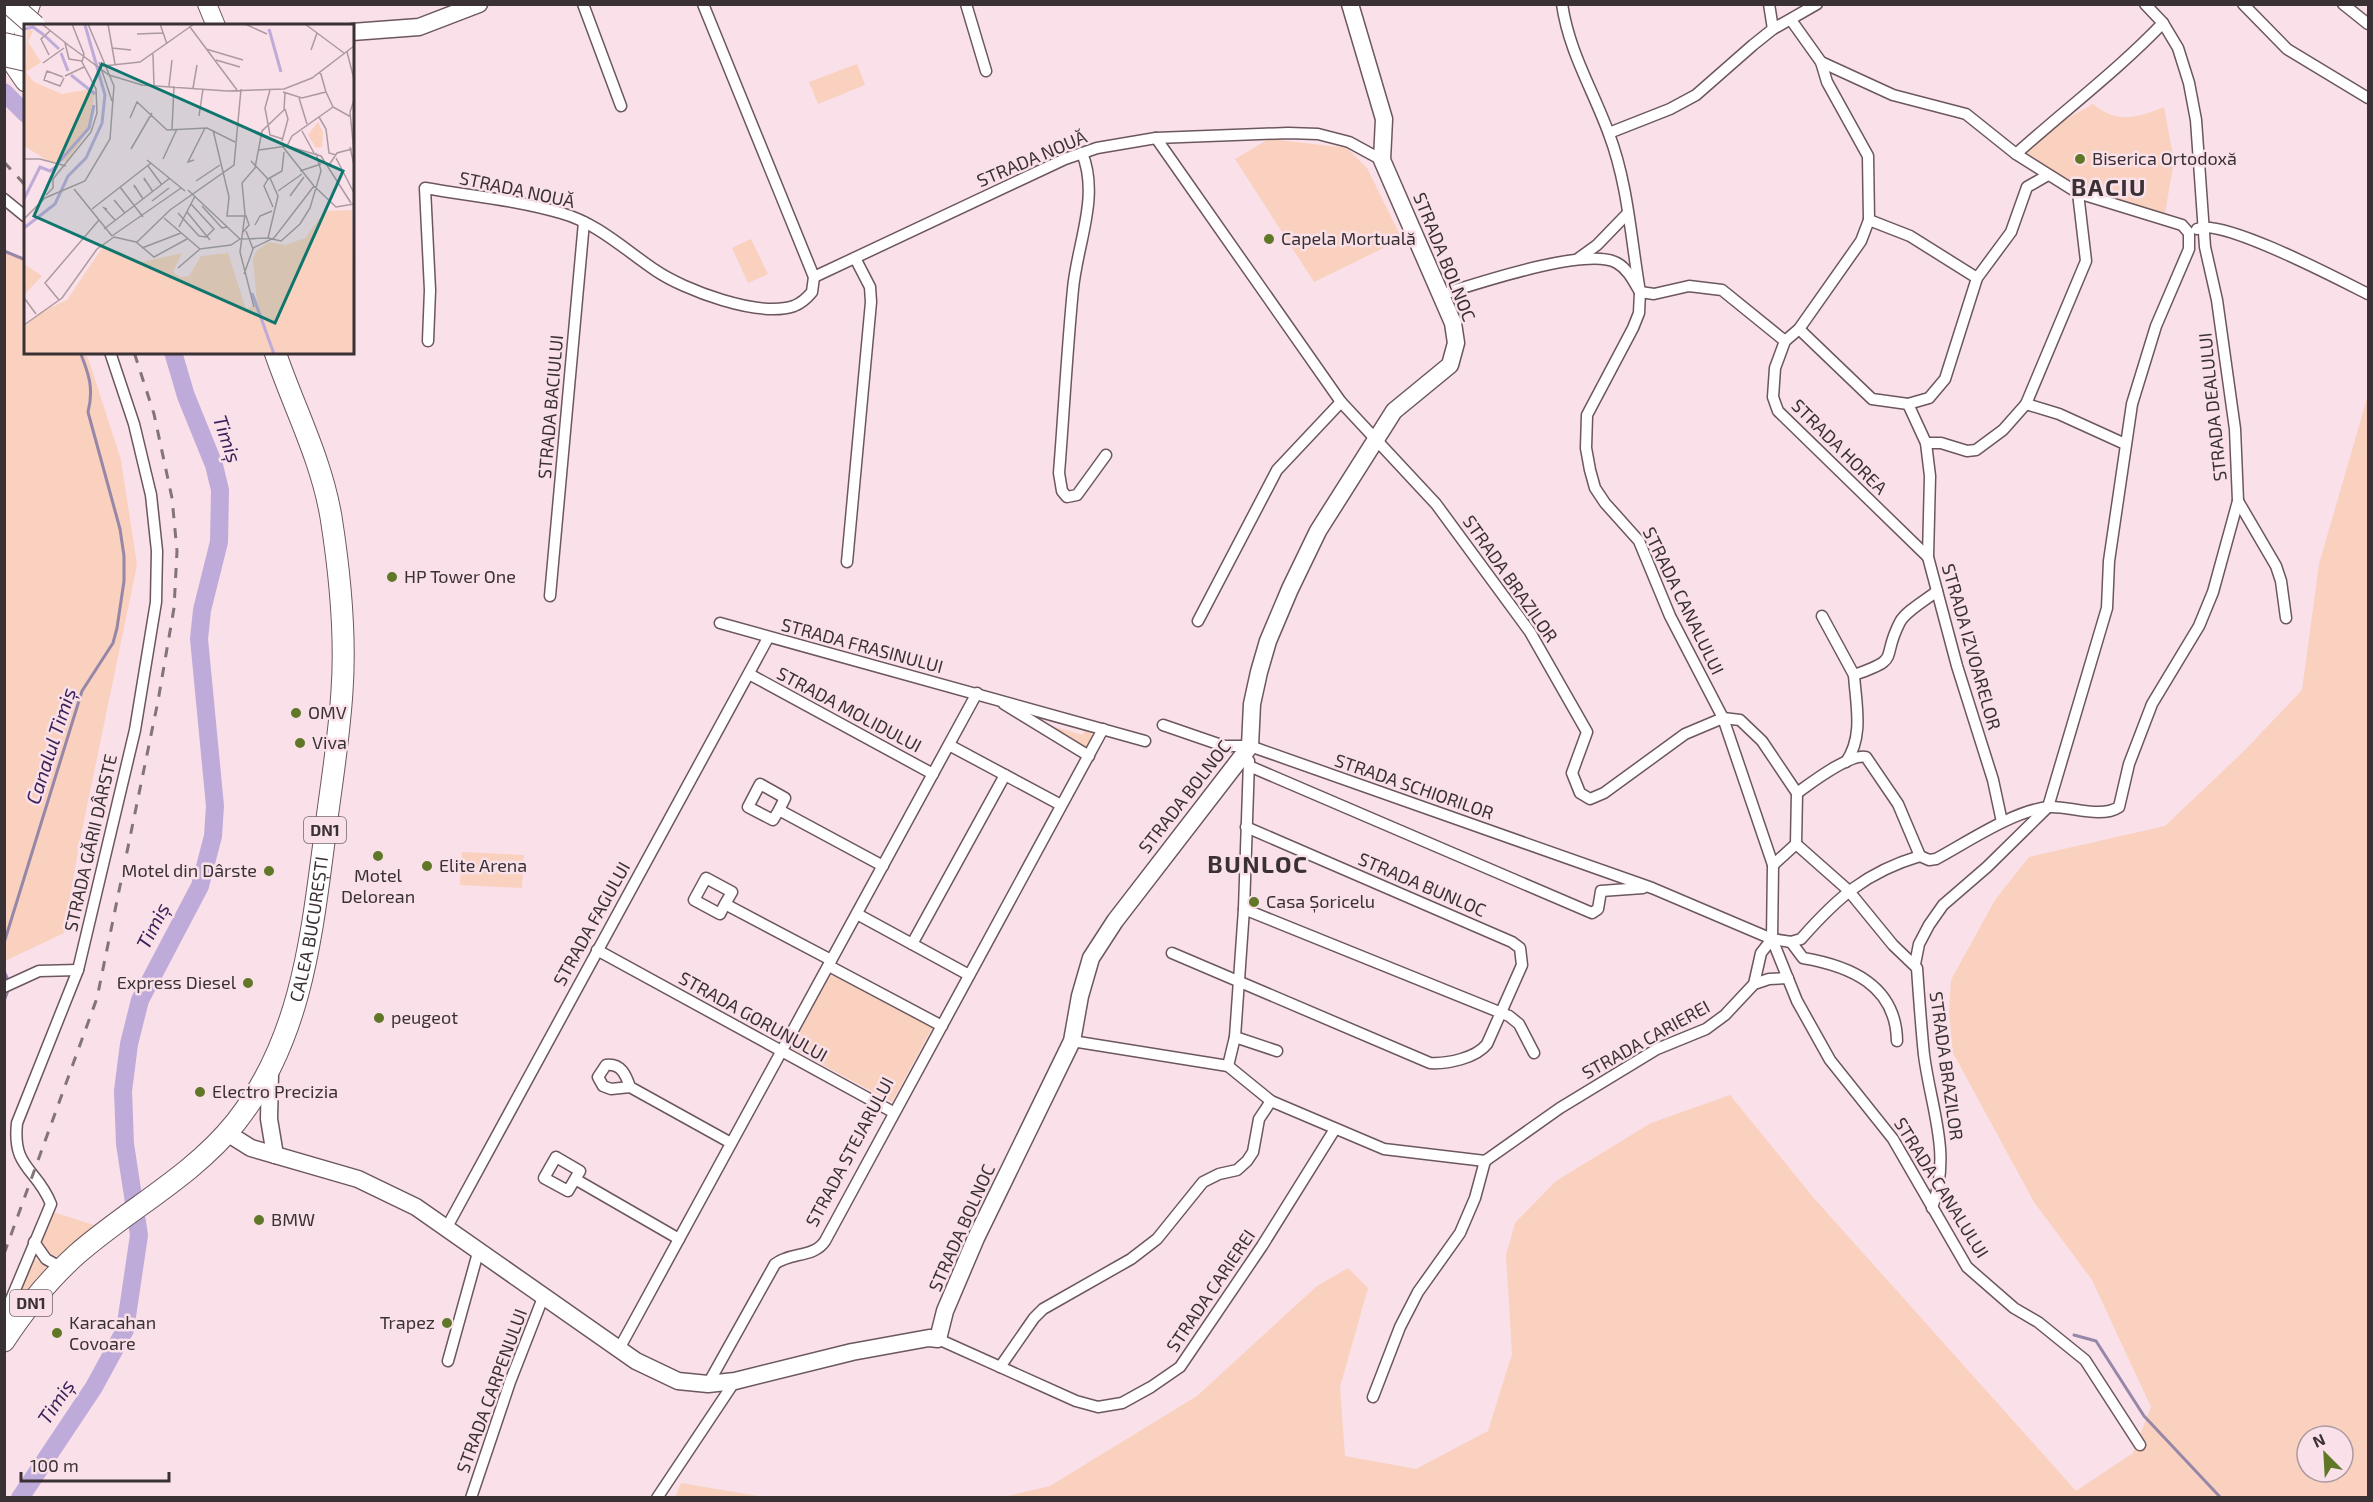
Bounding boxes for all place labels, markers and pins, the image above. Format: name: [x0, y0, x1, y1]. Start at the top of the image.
place label: Biserica Ortodoxă: [2092, 147, 2237, 169]
marker: Biserica Ortodoxă: [2073, 152, 2087, 166]
place label: Capela Mortuală: [1281, 227, 1416, 249]
marker: Capela Mortuală: [1262, 232, 1276, 246]
place label: HP Tower One: [404, 565, 516, 587]
marker: HP Tower One: [385, 570, 399, 584]
place label: OMV: [308, 701, 347, 723]
marker: OMV: [289, 706, 303, 720]
place label: Viva: [312, 731, 347, 753]
marker: Viva: [293, 736, 307, 750]
marker: Motel Delorean: [371, 849, 385, 863]
place label: Elite Arena: [439, 854, 527, 876]
place label: Motel din Dârste: [122, 859, 257, 881]
marker: Elite Arena: [420, 859, 434, 873]
marker: Motel din Dârste: [262, 864, 276, 878]
place label: Motel Delorean: [341, 864, 415, 907]
place label: Casa Șoricelu: [1266, 890, 1375, 913]
marker: Casa Șoricelu: [1247, 895, 1261, 909]
place label: Express Diesel: [117, 971, 237, 993]
marker: Express Diesel: [241, 976, 255, 990]
place label: peugeot: [391, 1006, 458, 1028]
marker: peugeot: [372, 1011, 386, 1025]
place label: Electro Precizia: [212, 1080, 338, 1102]
marker: Electro Precizia: [193, 1085, 207, 1099]
place label: BMW: [271, 1208, 315, 1230]
marker: BMW: [252, 1213, 266, 1227]
place label: Karacahan Covoare: [69, 1311, 156, 1354]
place label: Trapez: [380, 1311, 435, 1333]
marker: Trapez: [440, 1316, 454, 1330]
marker: Karacahan Covoare: [50, 1326, 64, 1340]

